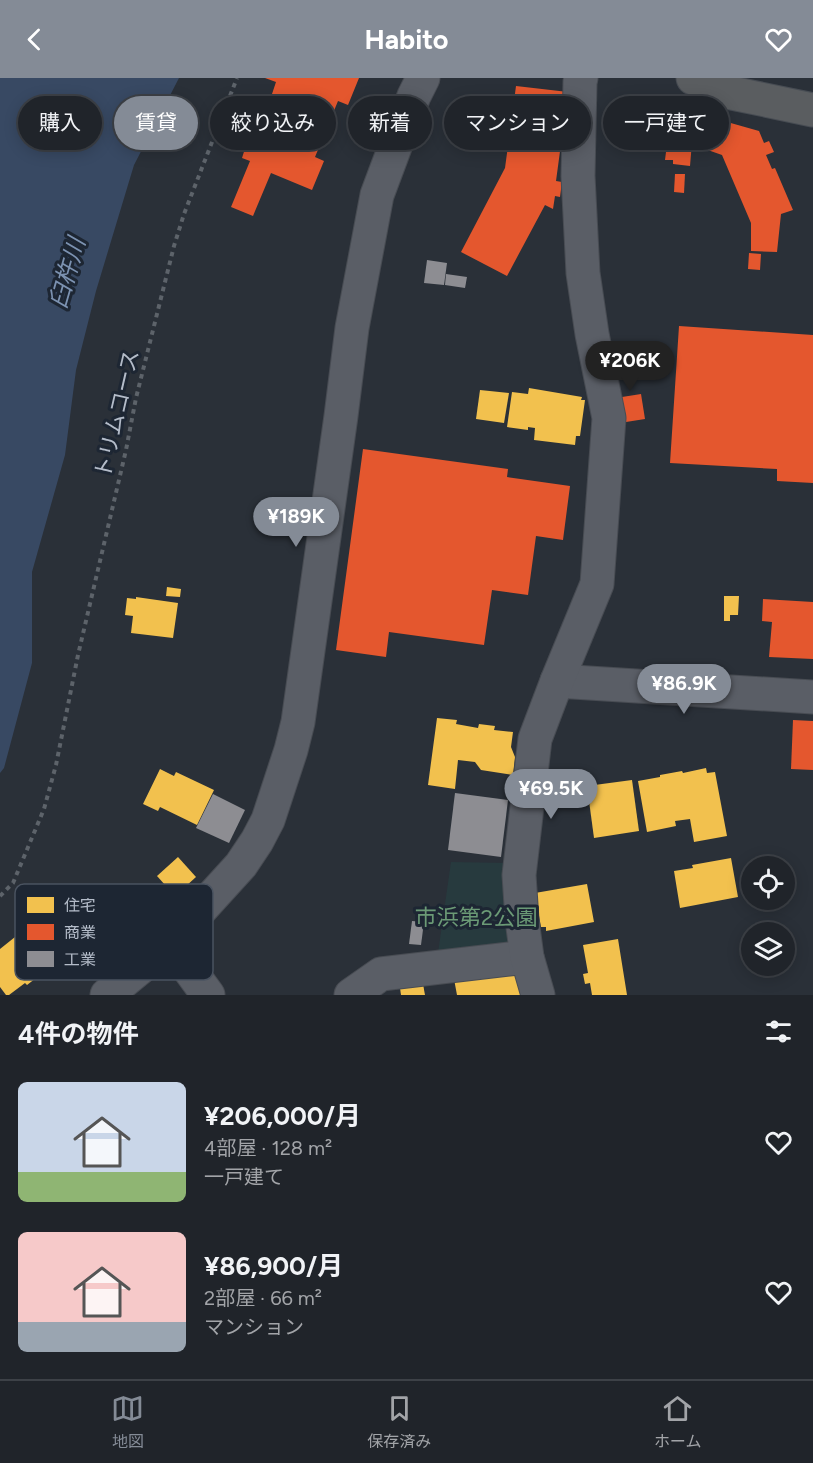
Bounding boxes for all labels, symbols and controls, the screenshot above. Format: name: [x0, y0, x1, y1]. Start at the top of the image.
icon: back: [18, 23, 51, 56]
text: Habito: [364, 23, 449, 56]
icon: heart: [762, 23, 795, 56]
chip: 購入: [18, 96, 102, 150]
chip: 賃貸: [114, 96, 198, 150]
chip: 絞り込み: [210, 96, 336, 150]
chip: 新着: [348, 96, 432, 150]
chip: マンション: [444, 96, 591, 150]
chip: 一戸建て: [603, 96, 729, 150]
water label: 臼杵川: [43, 232, 92, 312]
pin: ¥206K: [588, 341, 672, 392]
street label: トリムコース: [89, 347, 145, 481]
text: ¥206K: [599, 348, 661, 372]
pin: ¥189K: [254, 497, 338, 548]
text: ¥189K: [267, 504, 325, 528]
pin: ¥86.9K: [635, 664, 733, 715]
text: ¥86.9K: [651, 671, 717, 695]
pin: ¥69.5K: [502, 769, 600, 820]
text: ¥69.5K: [518, 776, 584, 800]
map controls: [741, 856, 795, 976]
button: locate: [741, 856, 795, 910]
legend: [15, 884, 213, 980]
text: 住宅: [64, 896, 96, 915]
park label: 市浜第2公園: [415, 904, 537, 931]
button: layers: [741, 922, 795, 976]
text: 商業: [64, 923, 96, 942]
text: 工業: [64, 950, 96, 969]
icon: filters: [762, 1015, 795, 1048]
text: 4件の物件: [18, 1018, 138, 1050]
text: ¥206,000/月: [204, 1100, 361, 1132]
icon: home: [66, 1106, 138, 1178]
icon: heart: [762, 1126, 795, 1159]
text: 4部屋 · 128 m²: [204, 1136, 332, 1160]
text: 一戸建て: [204, 1165, 284, 1189]
text: ¥86,900/月: [204, 1250, 343, 1282]
icon: home: [66, 1256, 138, 1328]
icon: heart: [762, 1276, 795, 1309]
text: 2部屋 · 66 m²: [204, 1286, 322, 1310]
text: マンション: [204, 1315, 304, 1339]
tab: 地図: [111, 1392, 144, 1452]
tab: 保存済み: [367, 1392, 431, 1452]
tab: ホーム: [654, 1392, 702, 1452]

